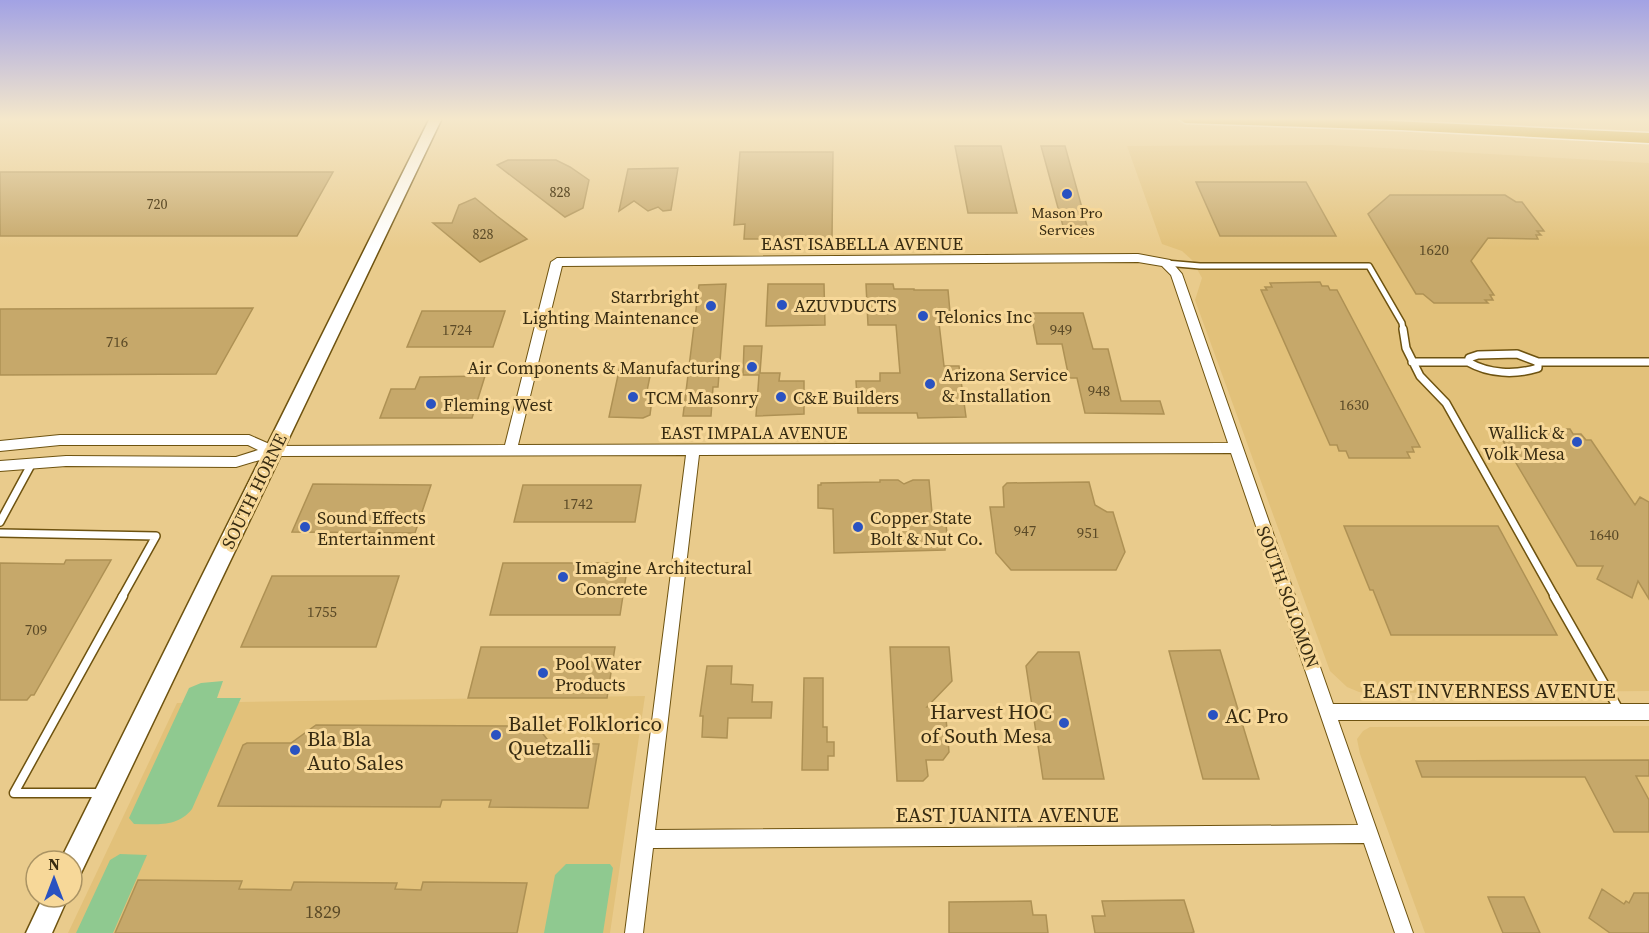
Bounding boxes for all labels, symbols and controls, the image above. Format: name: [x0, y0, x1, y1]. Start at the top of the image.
house number: 828: [550, 182, 571, 202]
marker: Mason Pro Services: [1060, 187, 1074, 201]
house number: 720: [147, 194, 168, 214]
place label: Mason Pro Services: [1031, 202, 1103, 240]
house number: 828: [473, 224, 494, 244]
street label: EAST ISABELLA AVENUE: [761, 231, 963, 256]
house number: 1620: [1419, 239, 1449, 260]
place label: Starrbright Lighting Maintenance: [522, 284, 699, 330]
place label: AZUVDUCTS: [794, 293, 897, 318]
marker: AZUVDUCTS: [775, 298, 789, 312]
marker: Starrbright Lighting Maintenance: [704, 299, 718, 313]
place label: Telonics Inc: [935, 304, 1033, 329]
marker: Telonics Inc: [916, 309, 930, 323]
house number: 1724: [442, 319, 472, 340]
house number: 949: [1050, 319, 1072, 340]
house number: 716: [106, 331, 128, 352]
place label: Air Components & Manufacturing: [467, 355, 740, 380]
marker: Air Components & Manufacturing: [745, 360, 759, 374]
place label: Arizona Service & Installation: [942, 362, 1068, 408]
marker: Arizona Service & Installation: [923, 377, 937, 391]
house number: 948: [1088, 380, 1110, 401]
place label: TCM Masonry: [645, 385, 759, 410]
place label: C&E Builders: [793, 385, 899, 410]
marker: TCM Masonry: [626, 390, 640, 404]
marker: C&E Builders: [774, 390, 788, 404]
place label: Fleming West: [443, 392, 552, 417]
house number: 1630: [1339, 394, 1369, 415]
marker: Fleming West: [424, 397, 438, 411]
street label: EAST IMPALA AVENUE: [660, 420, 848, 445]
place label: Wallick & Volk Mesa: [1483, 420, 1566, 466]
street label: SOUTH HORNE: [215, 429, 293, 553]
marker: Wallick & Volk Mesa: [1570, 435, 1584, 449]
house number: 1742: [563, 493, 593, 514]
place label: Sound Effects Entertainment: [317, 505, 435, 551]
place label: Copper State Bolt & Nut Co.: [870, 505, 983, 551]
marker: Sound Effects Entertainment: [298, 520, 312, 534]
marker: Copper State Bolt & Nut Co.: [851, 520, 865, 534]
house number: 947: [1014, 520, 1036, 541]
house number: 951: [1077, 522, 1099, 543]
street label: SOUTH SOLOMON: [1251, 523, 1325, 671]
house number: 1640: [1589, 524, 1619, 545]
place label: Imagine Architectural Concrete: [575, 555, 752, 601]
marker: Imagine Architectural Concrete: [556, 570, 570, 584]
house number: 1755: [307, 601, 337, 622]
house number: 709: [25, 619, 47, 640]
place label: Pool Water Products: [555, 651, 642, 697]
marker: Pool Water Products: [536, 666, 550, 680]
street label: EAST INVERNESS AVENUE: [1362, 676, 1616, 705]
place label: Harvest HOC of South Mesa: [920, 697, 1052, 750]
place label: AC Pro: [1225, 701, 1289, 730]
marker: AC Pro: [1206, 708, 1220, 722]
place label: Ballet Folklorico Quetzalli: [508, 709, 662, 762]
marker: Harvest HOC of South Mesa: [1057, 716, 1071, 730]
place label: Bla Bla Auto Sales: [307, 724, 404, 777]
marker: Ballet Folklorico Quetzalli: [489, 728, 503, 742]
marker: Bla Bla Auto Sales: [288, 743, 302, 757]
street label: EAST JUANITA AVENUE: [895, 800, 1119, 829]
north arrow: [24, 849, 84, 909]
text: N: [48, 853, 60, 875]
house number: 1829: [305, 899, 341, 924]

